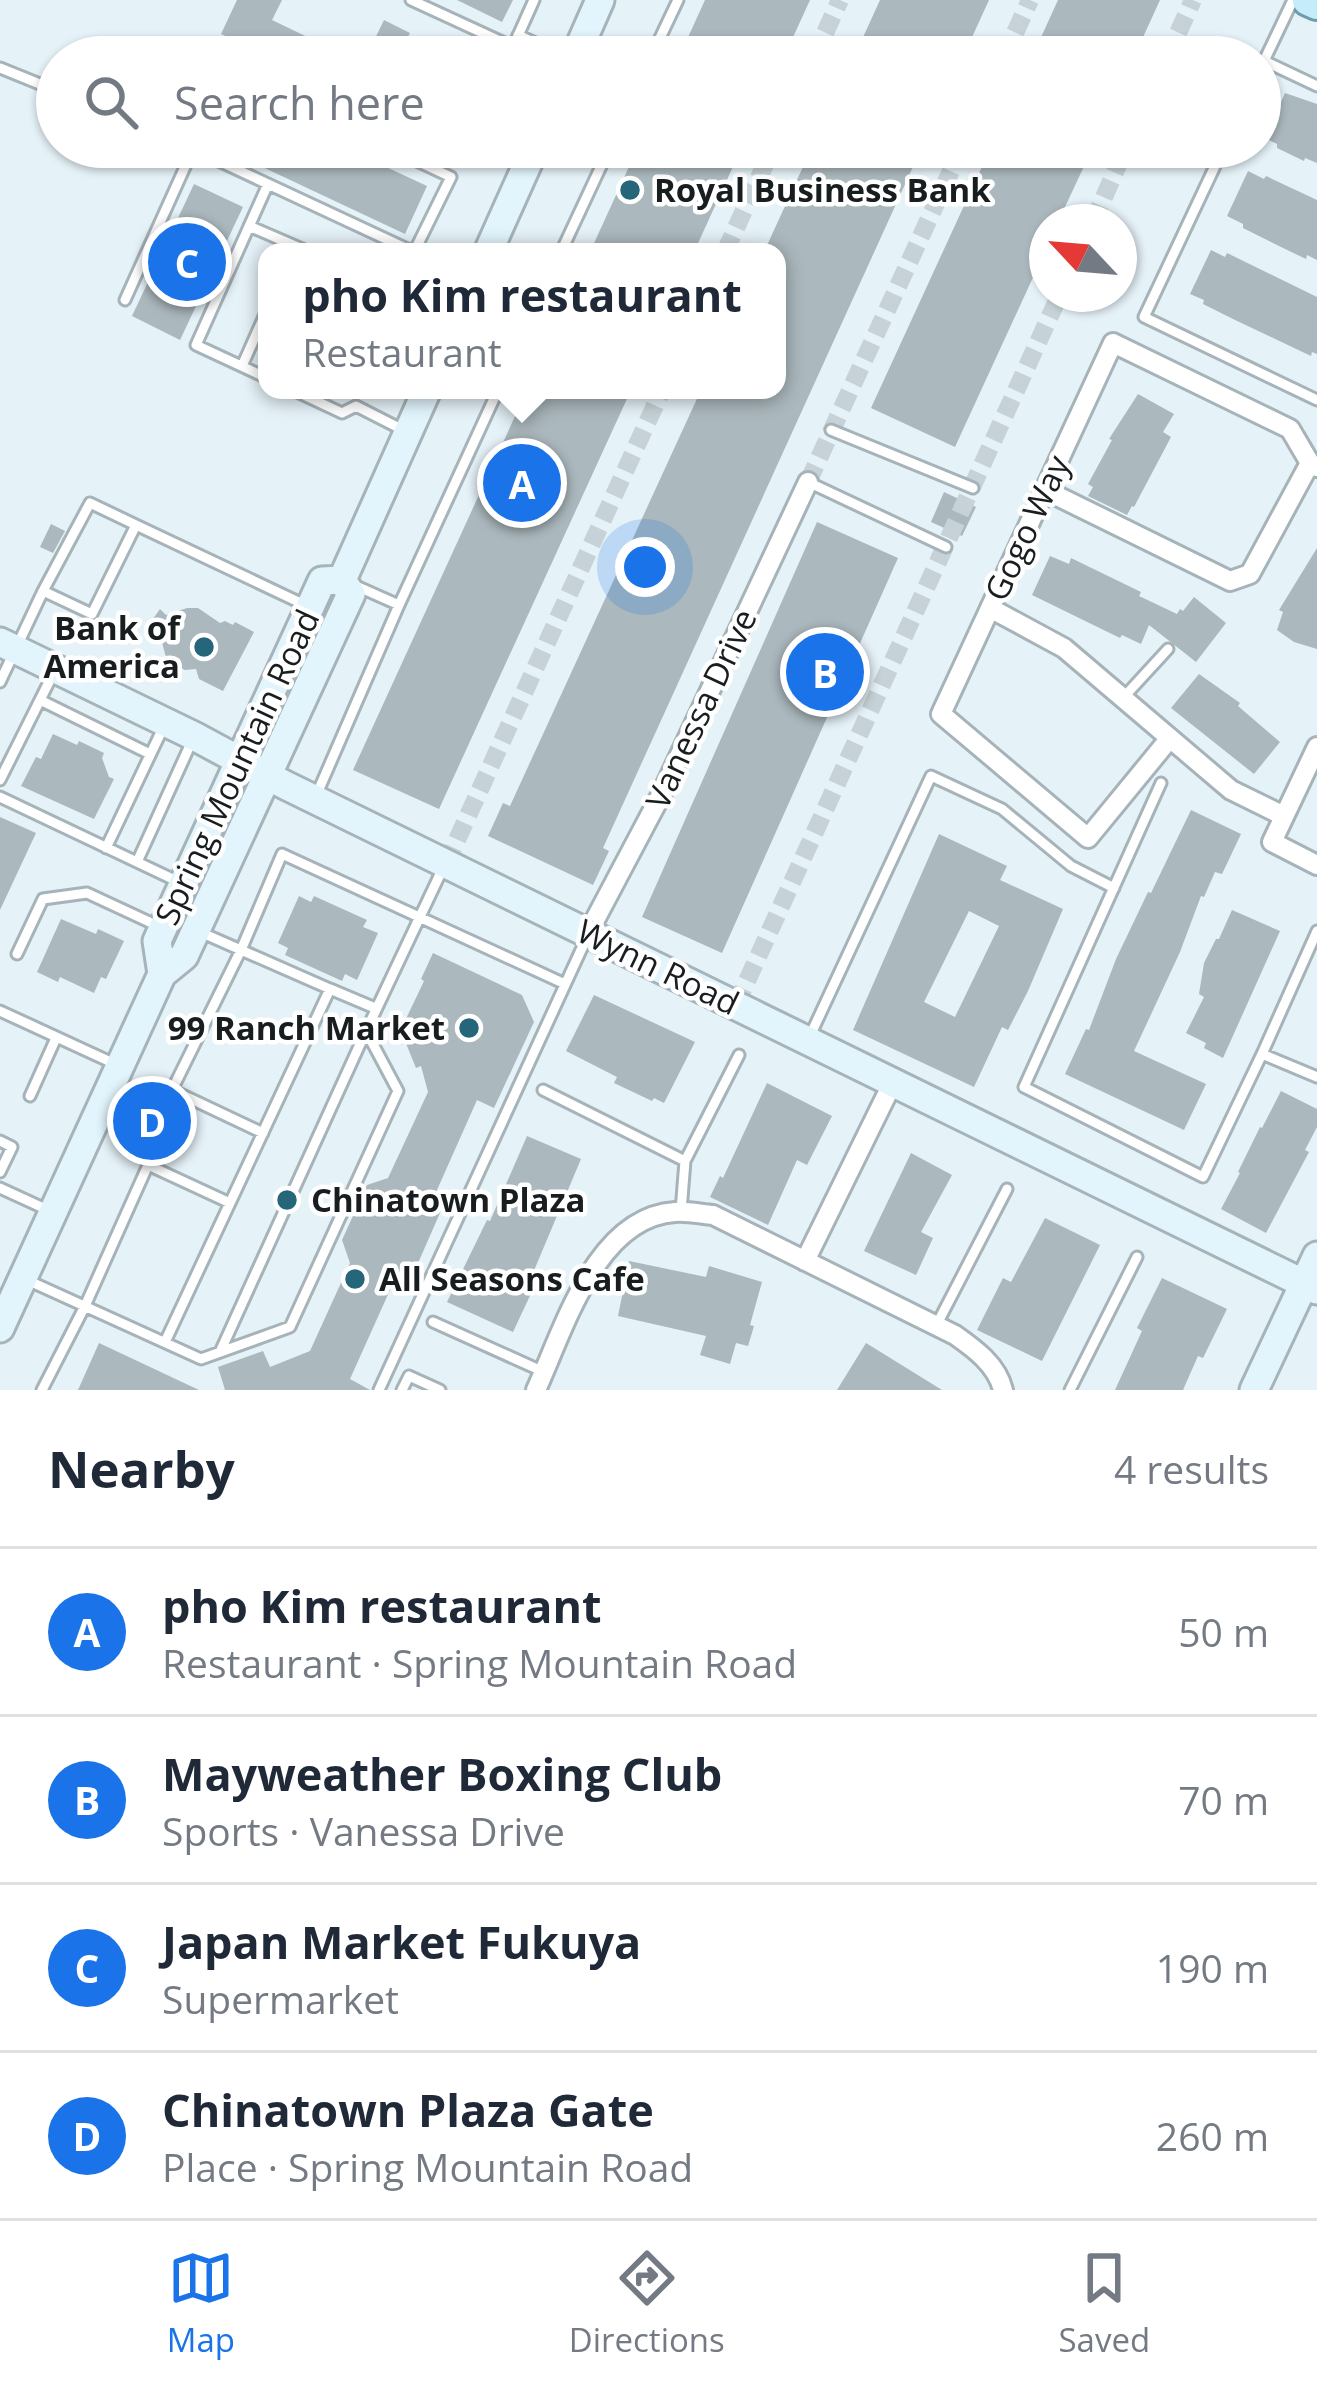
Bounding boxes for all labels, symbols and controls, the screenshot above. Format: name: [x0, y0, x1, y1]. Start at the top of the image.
search box: [36, 36, 1281, 168]
icon: search: [78, 69, 144, 135]
text: Search here: [174, 72, 425, 133]
place label: Royal Business Bank: [654, 167, 991, 212]
marker: Royal Business Bank: [617, 177, 643, 203]
north arrow: [1029, 204, 1137, 312]
pin: C: [148, 217, 226, 307]
popup: [258, 243, 786, 399]
text: pho Kim restaurant: [302, 264, 742, 325]
text: Restaurant: [302, 325, 502, 378]
pin: A: [483, 438, 561, 528]
street label: Gogo Way: [973, 447, 1080, 608]
your location: [615, 537, 675, 597]
street label: Vanessa Drive: [635, 601, 767, 816]
street label: Spring Mountain Road: [144, 602, 329, 932]
place label: Bank of America: [43, 605, 182, 688]
pin: B: [786, 627, 864, 717]
marker: Bank of America: [191, 634, 217, 660]
street label: Wynn Road: [570, 908, 747, 1025]
place label: 99 Ranch Market: [168, 1005, 445, 1050]
marker: 99 Ranch Market: [456, 1015, 482, 1041]
pin: D: [113, 1076, 191, 1166]
place label: Chinatown Plaza: [311, 1177, 585, 1222]
marker: Chinatown Plaza: [274, 1187, 300, 1213]
place label: All Seasons Cafe: [379, 1256, 645, 1301]
marker: All Seasons Cafe: [342, 1266, 368, 1292]
text: Nearby: [48, 1433, 235, 1503]
text: 4 results: [1114, 1442, 1269, 1495]
text: pho Kim restaurant: [162, 1575, 602, 1636]
text: A: [74, 1605, 100, 1658]
text: 50 m: [1178, 1605, 1269, 1658]
text: Restaurant · Spring Mountain Road: [162, 1636, 797, 1689]
text: Mayweather Boxing Club: [162, 1743, 722, 1804]
text: B: [74, 1773, 100, 1826]
text: 70 m: [1178, 1773, 1269, 1826]
text: Sports · Vanessa Drive: [162, 1804, 565, 1857]
text: Japan Market Fukuya: [162, 1911, 641, 1972]
text: C: [75, 1941, 99, 1994]
text: 190 m: [1156, 1941, 1269, 1994]
text: Supermarket: [162, 1972, 399, 2025]
text: Chinatown Plaza Gate: [162, 2079, 654, 2140]
text: D: [73, 2109, 101, 2162]
text: 260 m: [1156, 2109, 1269, 2162]
text: Place · Spring Mountain Road: [162, 2140, 693, 2193]
tab: Map: [167, 2245, 235, 2362]
tab: Directions: [569, 2245, 725, 2362]
tab: Saved: [1058, 2245, 1150, 2362]

